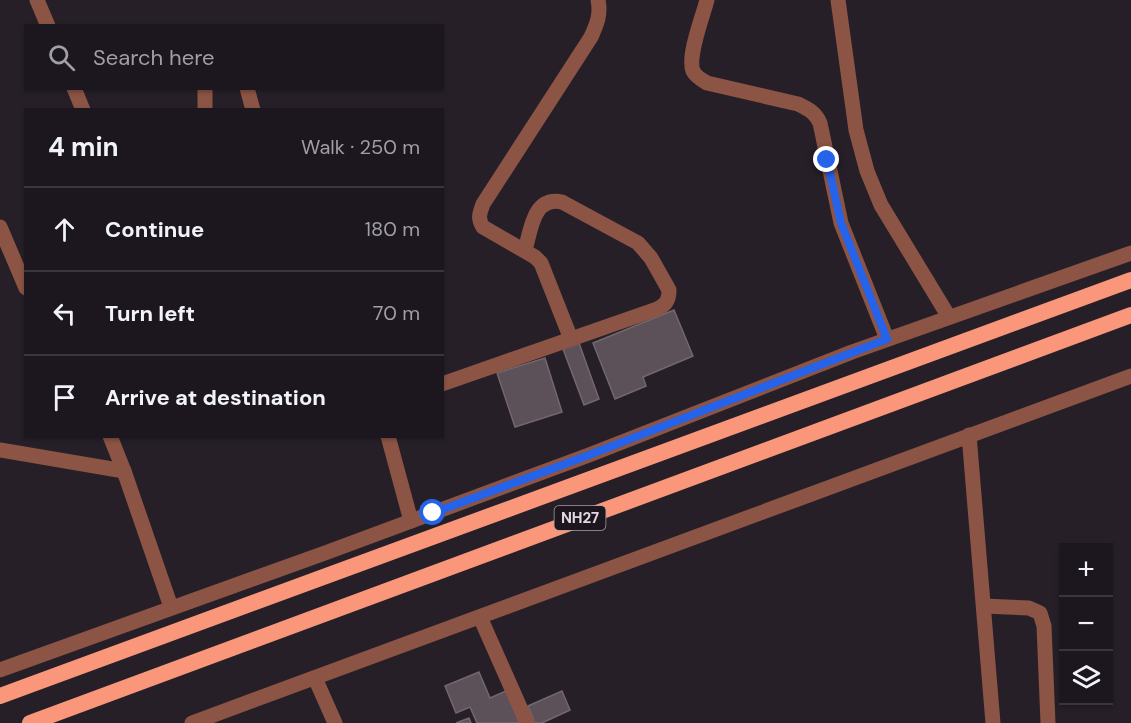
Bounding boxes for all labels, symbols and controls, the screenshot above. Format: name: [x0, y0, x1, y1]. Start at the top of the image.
search box: [24, 24, 444, 90]
icon: search: [45, 41, 78, 74]
text: Search here: [93, 43, 214, 72]
text: 4 min: [48, 130, 119, 164]
text: Walk · 250 m: [301, 134, 420, 160]
route end: [813, 146, 839, 172]
icon: ahead: [48, 213, 81, 246]
text: Continue: [105, 215, 204, 244]
text: 180 m: [365, 216, 420, 242]
icon: left: [48, 297, 81, 330]
text: Turn left: [105, 299, 195, 328]
text: 70 m: [373, 300, 420, 326]
icon: arrive: [48, 381, 81, 414]
text: Arrive at destination: [105, 383, 326, 412]
route start: [419, 499, 445, 525]
road number: NH27: [554, 506, 606, 530]
map controls: [1059, 543, 1113, 705]
button: +: [1059, 543, 1113, 597]
button: −: [1059, 597, 1113, 651]
button: layers: [1059, 651, 1113, 705]

